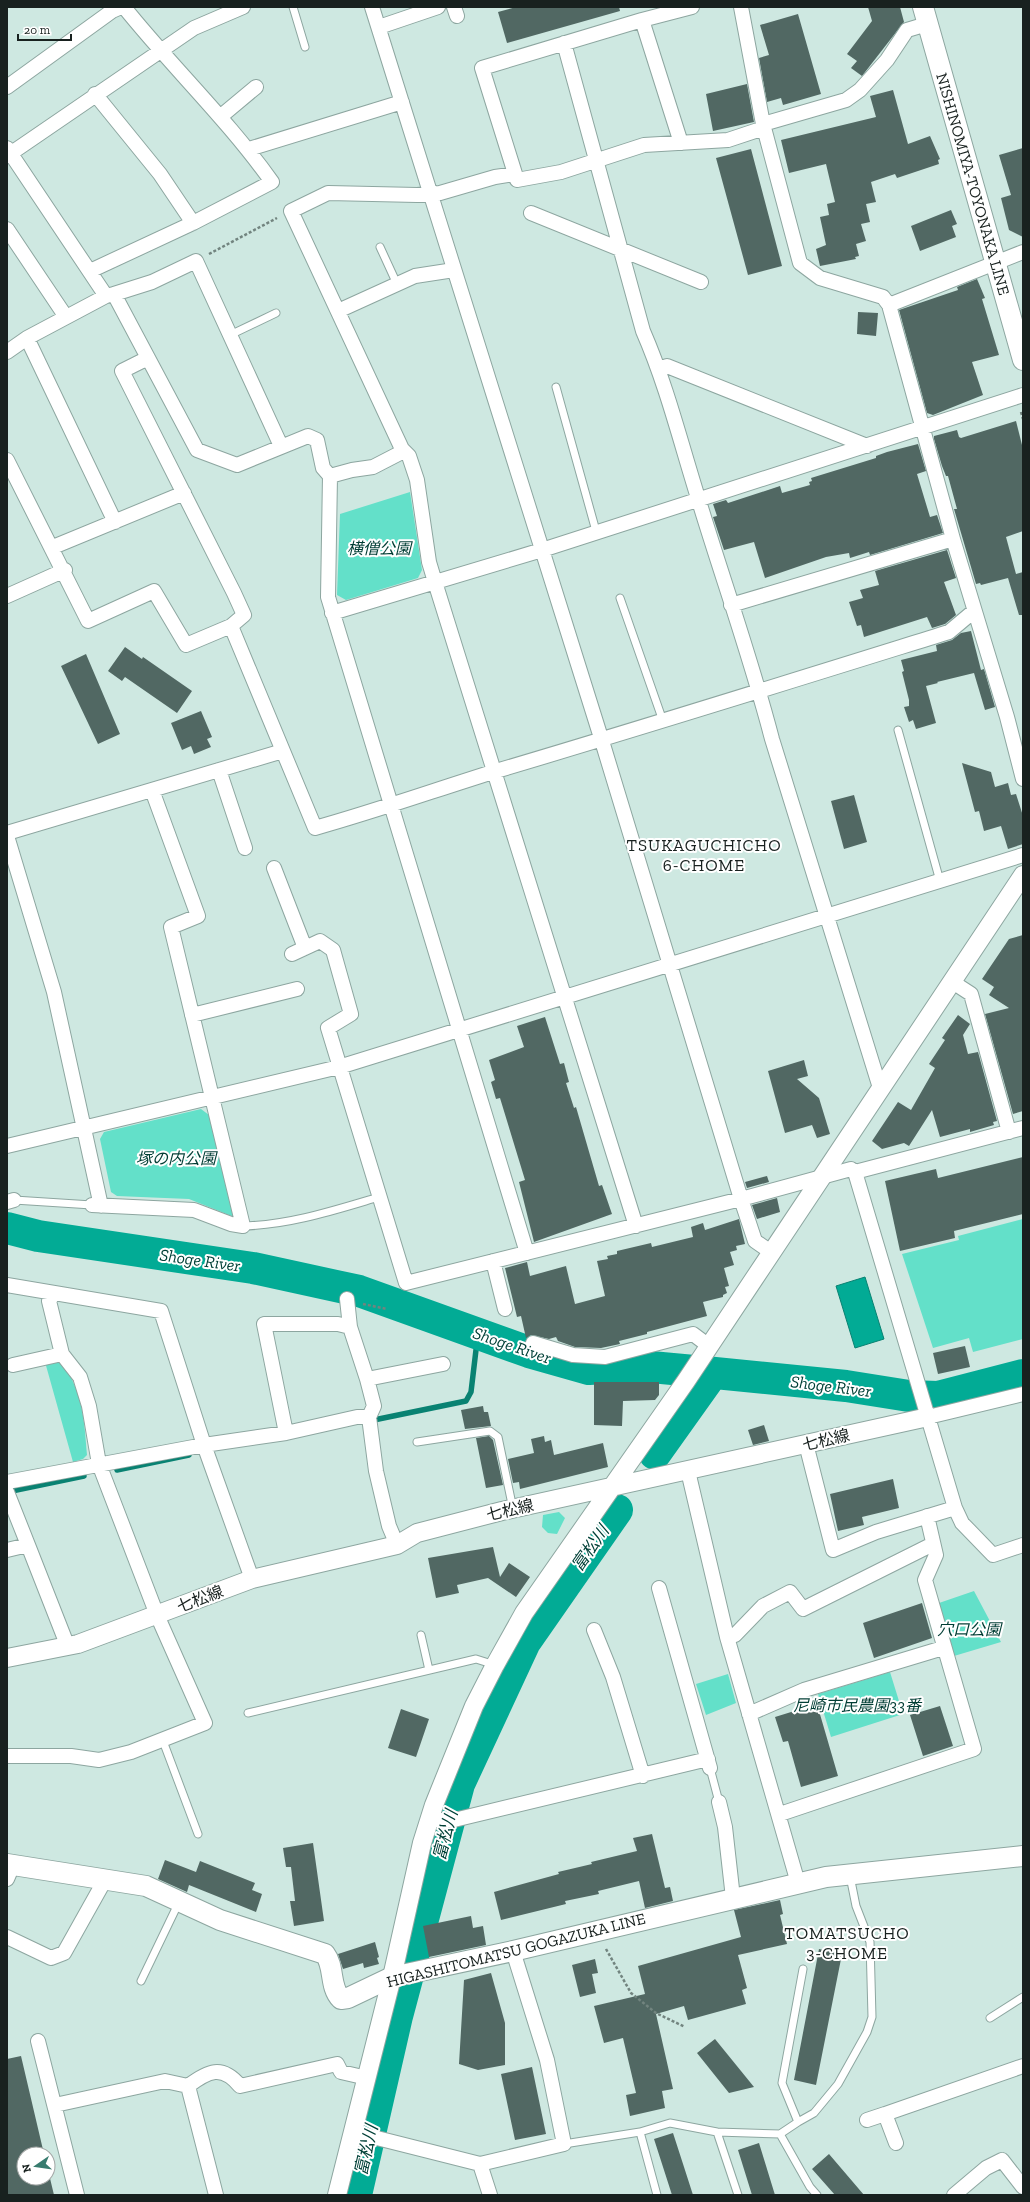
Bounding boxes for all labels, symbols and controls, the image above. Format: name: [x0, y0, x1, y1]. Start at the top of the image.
scale bar: [18, 16, 71, 42]
text: 20 m: [24, 23, 51, 37]
street label: NISHINOMIYA-TOYONAKA LINE: [932, 71, 1014, 297]
park label: 横僧公園: [347, 539, 413, 558]
district label: TSUKAGUCHICHO 6-CHOME: [626, 835, 782, 875]
park label: 塚の内公園: [136, 1149, 218, 1168]
water label: Shoge River: [158, 1244, 242, 1276]
water label: Shoge River: [470, 1322, 554, 1368]
water label: Shoge River: [790, 1371, 873, 1401]
street label: 七松線: [800, 1425, 852, 1455]
street label: 七松線: [484, 1495, 536, 1525]
water label: 富松川: [567, 1520, 614, 1575]
street label: 七松線: [174, 1582, 226, 1616]
park label: 穴口公園: [937, 1620, 1003, 1639]
park label: 尼崎市民農園33番: [793, 1696, 923, 1715]
water label: 富松川: [429, 1806, 462, 1862]
street label: HIGASHITOMATSU GOGAZUKA LINE: [385, 1909, 647, 1991]
district label: TOMATSUCHO 3-CHOME: [784, 1923, 910, 1963]
water label: 富松川: [351, 2121, 382, 2177]
north arrow: [16, 2146, 56, 2186]
text: N: [19, 2162, 34, 2174]

